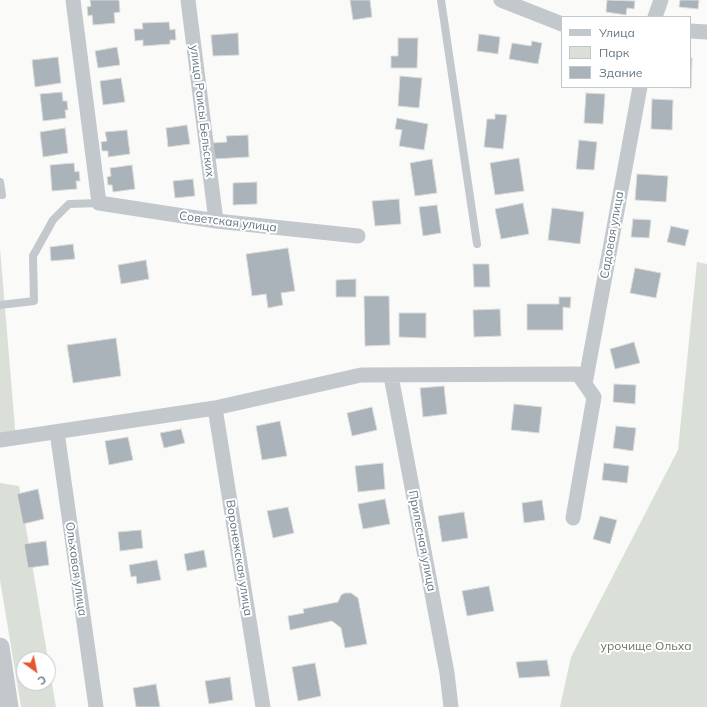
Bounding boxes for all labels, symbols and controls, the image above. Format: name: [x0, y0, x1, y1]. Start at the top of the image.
legend: [561, 16, 691, 88]
text: Улица: [599, 25, 635, 40]
street label: улица Раисы Бельских: [187, 44, 217, 178]
text: Парк: [599, 45, 629, 60]
text: Здание: [599, 65, 642, 80]
street label: Садовая улица: [597, 190, 627, 280]
street label: Советская улица: [178, 209, 278, 235]
street label: Прилесная улица: [405, 489, 439, 593]
street label: Воронежская улица: [223, 499, 255, 617]
street label: Ольховая улица: [62, 521, 90, 617]
park label: урочище Ольха: [600, 639, 692, 653]
north arrow: [16, 651, 56, 691]
text: С: [35, 672, 49, 688]

